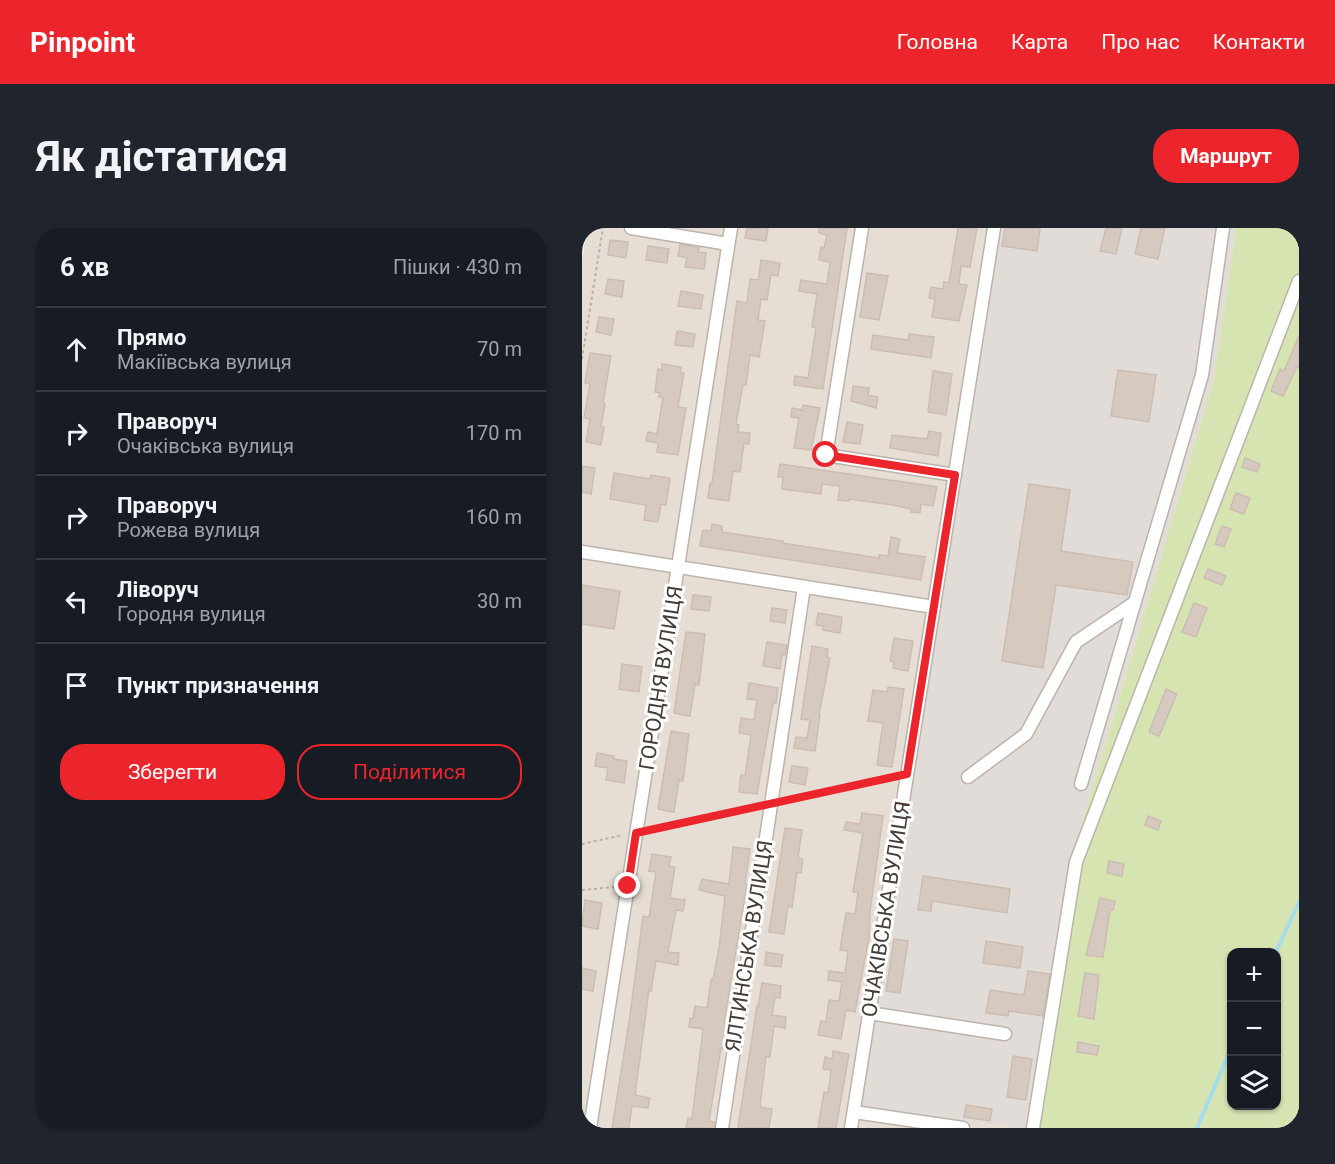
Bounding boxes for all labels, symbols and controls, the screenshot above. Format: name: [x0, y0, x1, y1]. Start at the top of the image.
text: Pinpoint: [30, 26, 135, 59]
text: Головна: [897, 30, 978, 54]
text: Карта: [1011, 30, 1068, 54]
text: Про нас: [1101, 30, 1180, 54]
text: Контакти: [1213, 30, 1305, 54]
button: Маршрут: [1153, 129, 1299, 183]
text: Як дістатися: [36, 132, 288, 181]
text: 6 хв: [60, 252, 109, 282]
text: Пішки · 430 m: [393, 255, 522, 279]
text: Прямо: [117, 325, 186, 350]
icon: ahead: [60, 333, 93, 366]
text: 70 m: [477, 337, 522, 361]
text: Макіївська вулиця: [117, 350, 292, 374]
text: Праворуч: [117, 409, 217, 434]
icon: right: [60, 417, 93, 450]
text: 170 m: [466, 421, 522, 445]
text: Очаківська вулиця: [117, 434, 294, 458]
route start: [812, 441, 838, 467]
text: Праворуч: [117, 493, 217, 518]
icon: right: [60, 501, 93, 534]
text: 160 m: [466, 505, 522, 529]
text: Рожева вулиця: [117, 518, 260, 542]
text: Ліворуч: [117, 577, 199, 602]
street label: ГОРОДНЯ ВУЛИЦЯ: [635, 584, 687, 772]
icon: left: [60, 585, 93, 618]
text: 30 m: [477, 589, 522, 613]
text: Городня вулиця: [117, 602, 266, 626]
icon: arrive: [60, 669, 93, 702]
text: Пункт призначення: [117, 673, 319, 698]
button: Зберегти: [60, 744, 285, 800]
button: Поділитися: [297, 744, 522, 800]
street label: ОЧАКІВСЬКА ВУЛИЦЯ: [857, 799, 915, 1019]
street label: ЯЛТИНСЬКА ВУЛИЦЯ: [720, 839, 778, 1053]
route end: [614, 872, 640, 898]
map controls: [1227, 948, 1281, 1110]
button: +: [1227, 948, 1281, 1002]
button: −: [1227, 1002, 1281, 1056]
button: layers: [1227, 1056, 1281, 1110]

